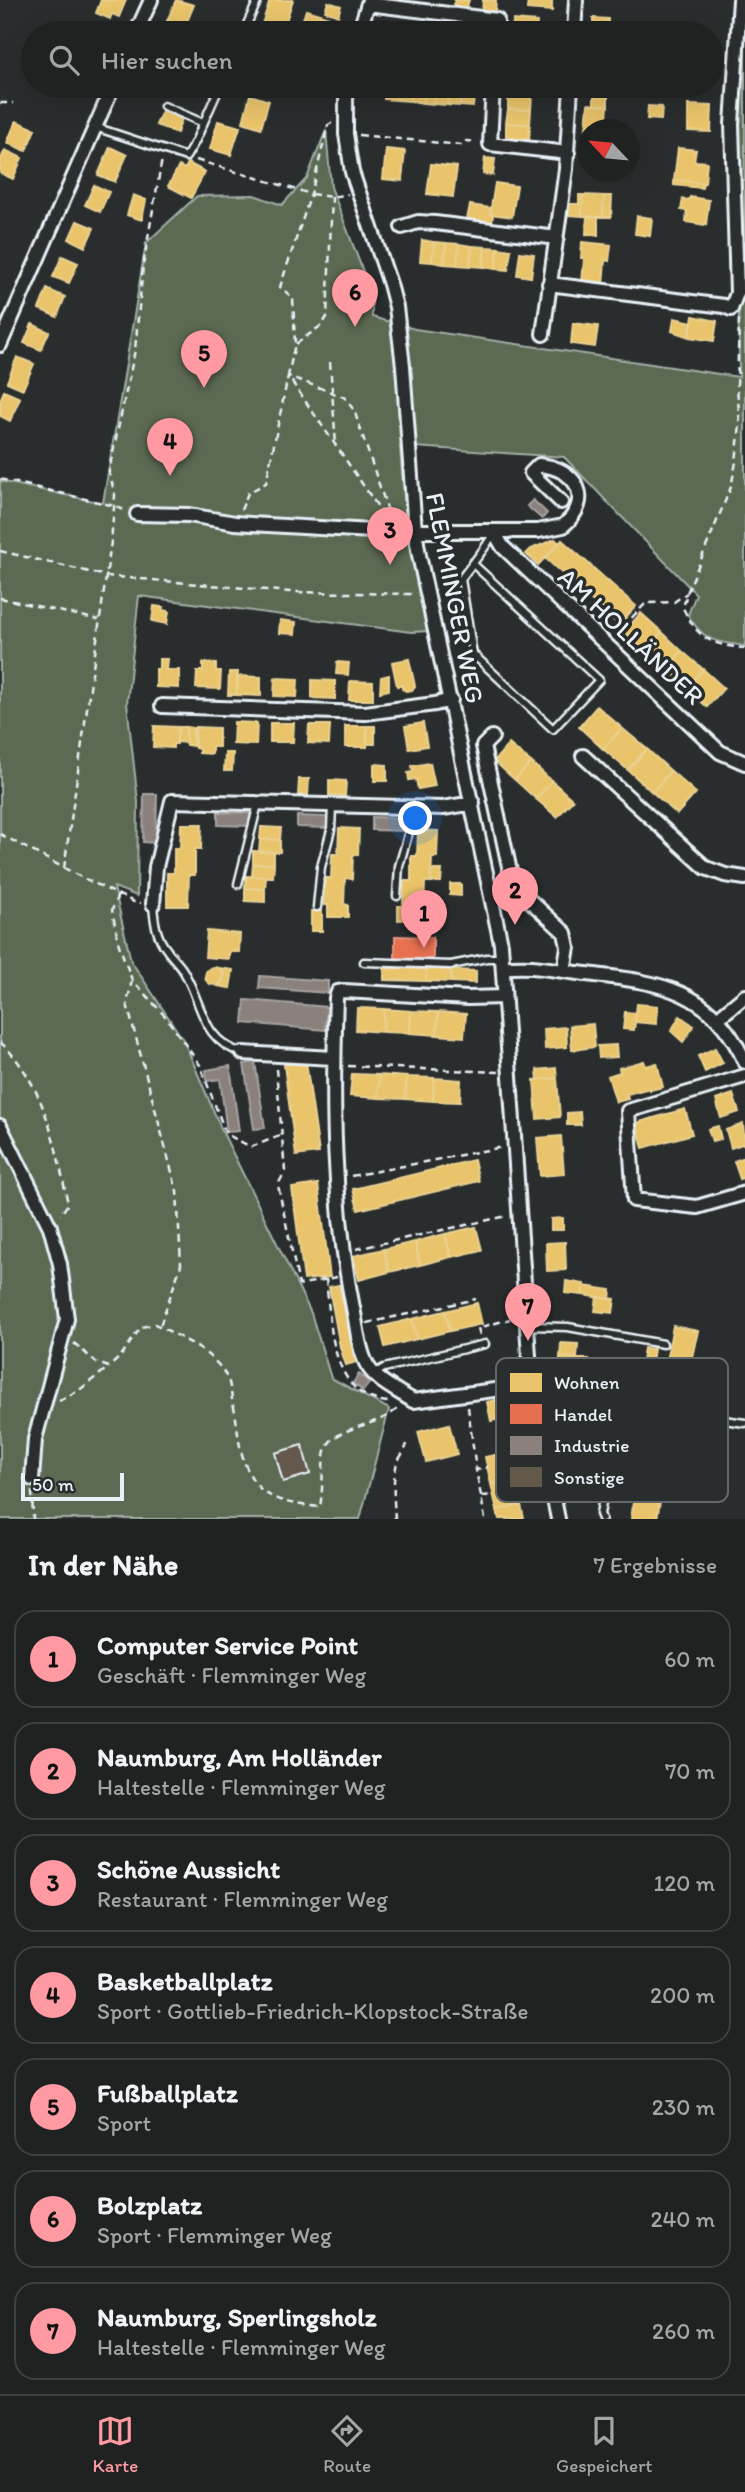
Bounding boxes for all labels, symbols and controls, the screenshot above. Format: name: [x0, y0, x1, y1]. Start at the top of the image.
search box: [21, 21, 724, 98]
icon: search: [45, 41, 83, 79]
text: Hier suchen: [101, 44, 233, 76]
north arrow: [577, 119, 640, 182]
pin: 6: [332, 269, 378, 327]
pin: 5: [181, 330, 227, 388]
pin: 4: [147, 418, 193, 476]
street label: FLEMMINGER WEG: [419, 490, 491, 706]
pin: 3: [367, 507, 413, 565]
street label: AM HOLLÄNDER: [552, 560, 710, 712]
your location: [398, 801, 432, 835]
pin: 2: [492, 867, 538, 925]
pin: 1: [401, 890, 447, 948]
pin: 7: [505, 1283, 551, 1341]
legend: [496, 1358, 728, 1502]
text: Wohnen: [554, 1371, 620, 1394]
text: Handel: [554, 1403, 613, 1426]
text: Industrie: [554, 1434, 629, 1457]
text: Sonstige: [554, 1466, 625, 1489]
scale bar: [21, 1470, 124, 1502]
text: 50 m: [32, 1473, 74, 1496]
text: In der Nähe: [28, 1546, 178, 1583]
text: 7 Ergebnisse: [593, 1551, 717, 1579]
text: Computer Service Point: [97, 1629, 358, 1661]
text: 1: [48, 1645, 58, 1673]
text: 60 m: [664, 1645, 715, 1673]
text: Geschäft · Flemminger Weg: [97, 1661, 366, 1689]
text: Naumburg, Am Holländer: [97, 1741, 381, 1773]
text: 2: [47, 1757, 59, 1785]
text: 70 m: [665, 1757, 715, 1785]
text: Haltestelle · Flemminger Weg: [97, 1773, 386, 1801]
text: Schöne Aussicht: [97, 1853, 280, 1885]
text: 3: [47, 1869, 59, 1897]
text: 120 m: [654, 1869, 715, 1897]
text: Restaurant · Flemminger Weg: [97, 1885, 388, 1913]
text: Basketballplatz: [97, 1965, 273, 1997]
text: 4: [46, 1981, 60, 2009]
text: 200 m: [650, 1981, 715, 2009]
text: Sport · Gottlieb-Friedrich-Klopstock-Straße: [97, 1997, 528, 2025]
text: Fußballplatz: [97, 2077, 238, 2109]
text: 5: [47, 2093, 59, 2121]
text: 230 m: [652, 2093, 715, 2121]
text: Sport: [97, 2109, 151, 2137]
text: Bolzplatz: [97, 2189, 202, 2221]
text: 6: [47, 2205, 59, 2233]
text: 240 m: [650, 2205, 715, 2233]
text: Sport · Flemminger Weg: [97, 2221, 332, 2249]
text: Naumburg, Sperlingsholz: [97, 2301, 377, 2333]
text: 7: [47, 2317, 59, 2345]
text: 260 m: [652, 2317, 715, 2345]
text: Haltestelle · Flemminger Weg: [97, 2333, 386, 2361]
tab: Karte: [93, 2412, 138, 2477]
tab: Route: [323, 2412, 371, 2477]
tab: Gespeichert: [556, 2412, 652, 2477]

